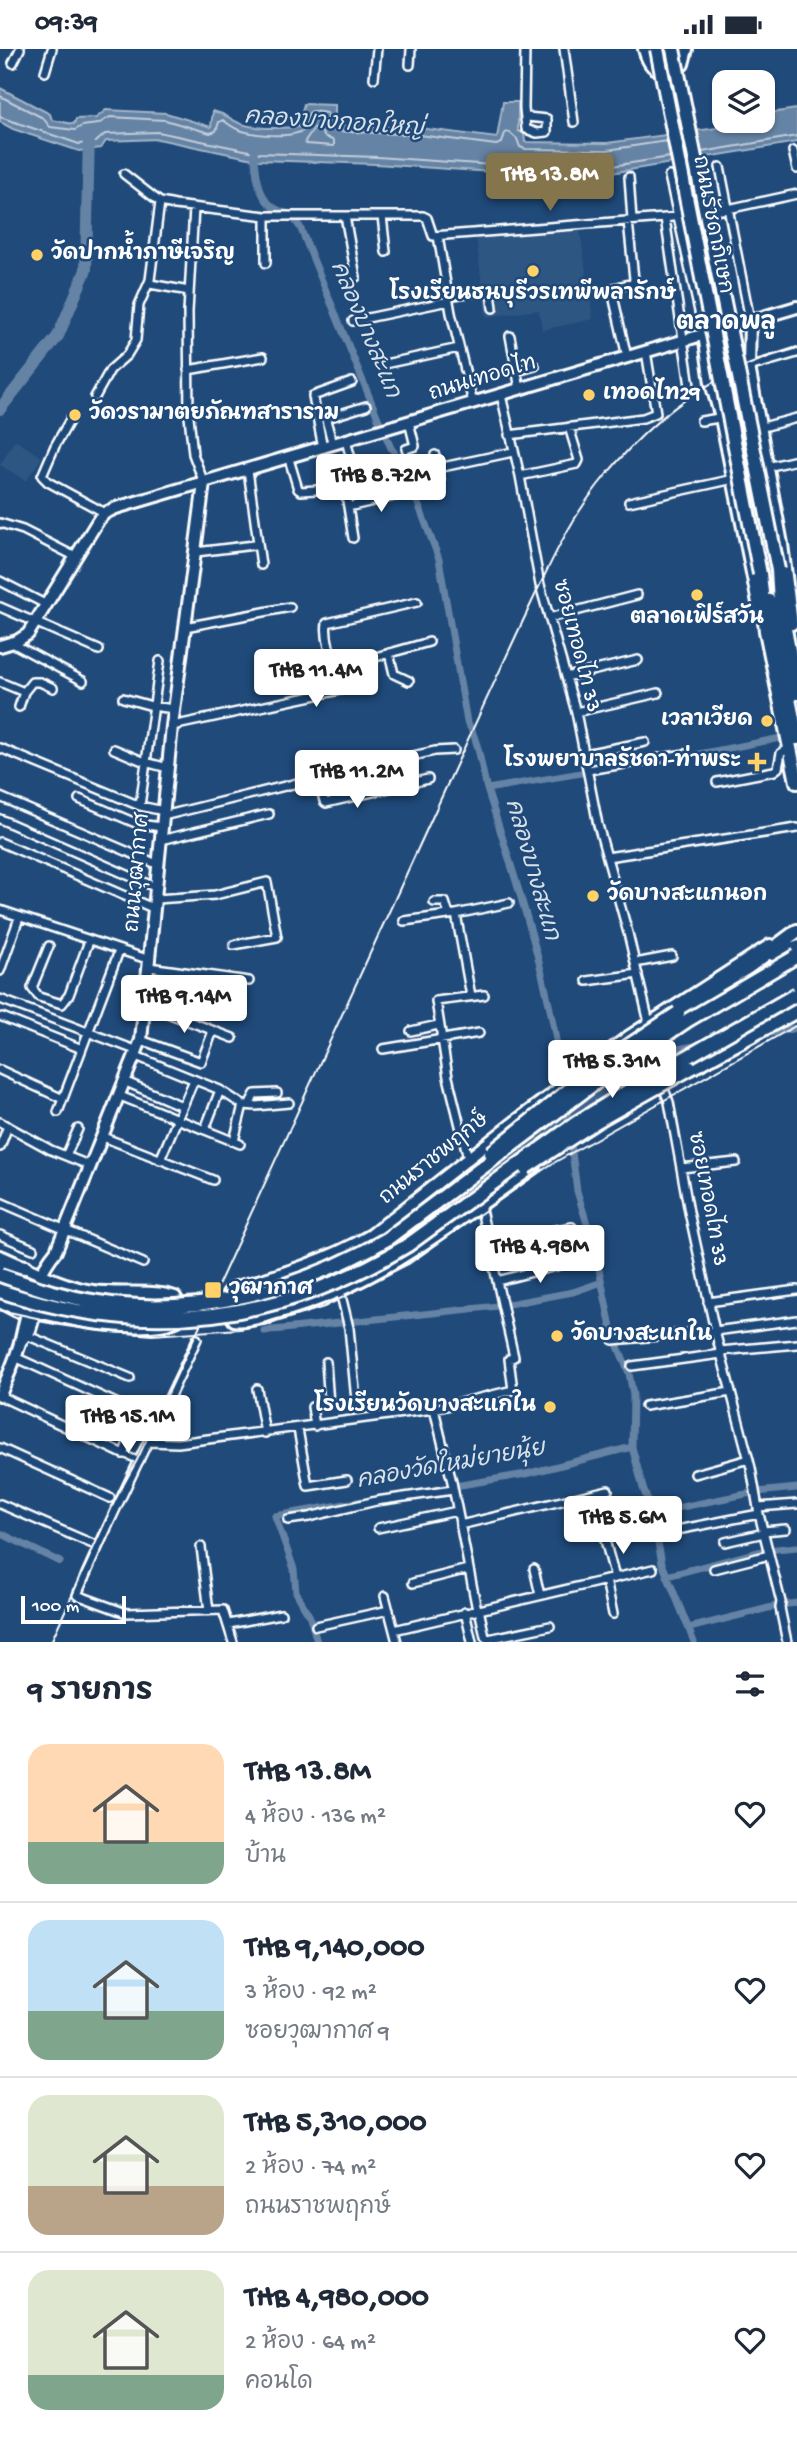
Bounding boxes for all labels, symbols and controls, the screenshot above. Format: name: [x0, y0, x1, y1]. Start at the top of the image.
text: 09:39: [35, 9, 97, 40]
map controls: [712, 70, 775, 133]
button: layers: [712, 70, 775, 133]
water label: คลองบางกอกใหญ่: [243, 99, 429, 144]
pin: THB 13.8M: [470, 153, 630, 213]
street label: ถนนรัชดาภิเษก: [685, 153, 740, 296]
text: THB 13.8M: [502, 162, 598, 189]
place label: วัดปากน้ำภาษีเจริญ: [51, 230, 235, 268]
marker: วัดปากน้ำภาษีเจริญ: [29, 247, 45, 263]
water label: คลองบางสะแก: [323, 258, 405, 403]
marker: โรงเรียนธนบุรีวรเทพีพลารักษ์: [525, 263, 541, 279]
place label: โรงเรียนธนบุรีวรเทพีพลารักษ์: [389, 277, 676, 308]
district label: ตลาดพลู: [676, 310, 776, 339]
street label: ถนนเทอดไท: [425, 348, 540, 408]
place label: เทอดไท29: [603, 377, 701, 408]
marker: เทอดไท29: [581, 387, 597, 403]
place label: วัดวรามาตยภัณฑสาราราม: [89, 399, 339, 428]
marker: วัดวรามาตยภัณฑสาราราม: [67, 407, 83, 423]
pin: THB 8.72M: [301, 455, 461, 514]
text: THB 8.72M: [332, 463, 430, 490]
street label: ซอยเทอดไท 33: [545, 576, 609, 715]
marker: ตลาดเฟิร์สวัน: [689, 587, 705, 603]
place label: ตลาดเฟิร์สวัน: [630, 601, 764, 632]
pin: THB 11.4M: [236, 649, 396, 709]
text: THB 11.4M: [270, 658, 362, 685]
place label: เวลาเวียด: [661, 704, 753, 734]
marker: เวลาเวียด: [759, 713, 775, 729]
place label: โรงพยาบาลรัชดา-ท่าพระ: [503, 744, 741, 775]
pin: THB 11.2M: [277, 751, 437, 810]
marker: โรงพยาบาลรัชดา-ท่าพระ: [747, 752, 767, 772]
text: THB 11.2M: [311, 759, 403, 786]
water label: คลองบางสะแก: [498, 796, 564, 945]
street label: ถนนวุฒากาศ: [121, 811, 157, 934]
place label: วัดบางสะแกนอก: [607, 880, 767, 909]
marker: วัดบางสะแกนอก: [585, 888, 601, 904]
pin: THB 9.14M: [104, 975, 264, 1035]
text: THB 9.14M: [137, 984, 231, 1011]
pin: THB 5.31M: [532, 1041, 692, 1100]
text: THB 5.31M: [564, 1049, 660, 1076]
street label: ถนนราชพฤกษ์: [373, 1105, 495, 1212]
street label: ซอยเทอดไท 33: [681, 1129, 735, 1268]
pin: THB 4.98M: [460, 1225, 620, 1285]
text: THB 4.98M: [491, 1234, 589, 1261]
place label: วุฒากาศ: [229, 1278, 315, 1303]
marker: วุฒากาศ: [203, 1280, 223, 1300]
place label: วัดบางสะแกใน: [571, 1318, 712, 1349]
marker: วัดบางสะแกใน: [549, 1328, 565, 1344]
place label: โรงเรียนวัดบางสะแกใน: [313, 1389, 536, 1420]
pin: THB 15.1M: [48, 1395, 208, 1455]
marker: โรงเรียนวัดบางสะแกใน: [542, 1399, 558, 1415]
text: THB 15.1M: [81, 1404, 175, 1431]
water label: คลองวัดใหม่ยายนุ้ย: [354, 1431, 549, 1496]
pin: THB 5.6M: [551, 1497, 695, 1556]
text: THB 5.6M: [580, 1505, 666, 1532]
scale bar: [21, 1593, 126, 1625]
text: 100 m: [32, 1596, 79, 1619]
icon: filters: [731, 1665, 769, 1703]
text: 9 รายการ: [28, 1676, 153, 1711]
text: THB 13.8M: [245, 1756, 370, 1791]
icon: home: [84, 1772, 168, 1856]
icon: heart: [731, 1795, 769, 1833]
text: 4 ห้อง · 136 m²: [245, 1804, 386, 1831]
text: บ้าน: [245, 1844, 286, 1871]
text: THB 9,140,000: [245, 1932, 424, 1967]
icon: home: [84, 1948, 168, 2032]
icon: heart: [731, 1971, 769, 2009]
text: 3 ห้อง · 92 m²: [245, 1980, 377, 2007]
text: ซอยวุฒากาศ 9: [245, 2020, 390, 2047]
text: THB 5,310,000: [245, 2107, 427, 2142]
icon: home: [84, 2123, 168, 2207]
icon: heart: [731, 2146, 769, 2184]
text: 2 ห้อง · 74 m²: [245, 2155, 376, 2182]
text: ถนนราชพฤกษ์: [245, 2195, 391, 2222]
text: THB 4,980,000: [245, 2282, 429, 2317]
icon: home: [84, 2298, 168, 2382]
icon: heart: [731, 2321, 769, 2359]
text: 2 ห้อง · 64 m²: [245, 2330, 376, 2357]
text: คอนโด: [245, 2370, 313, 2397]

